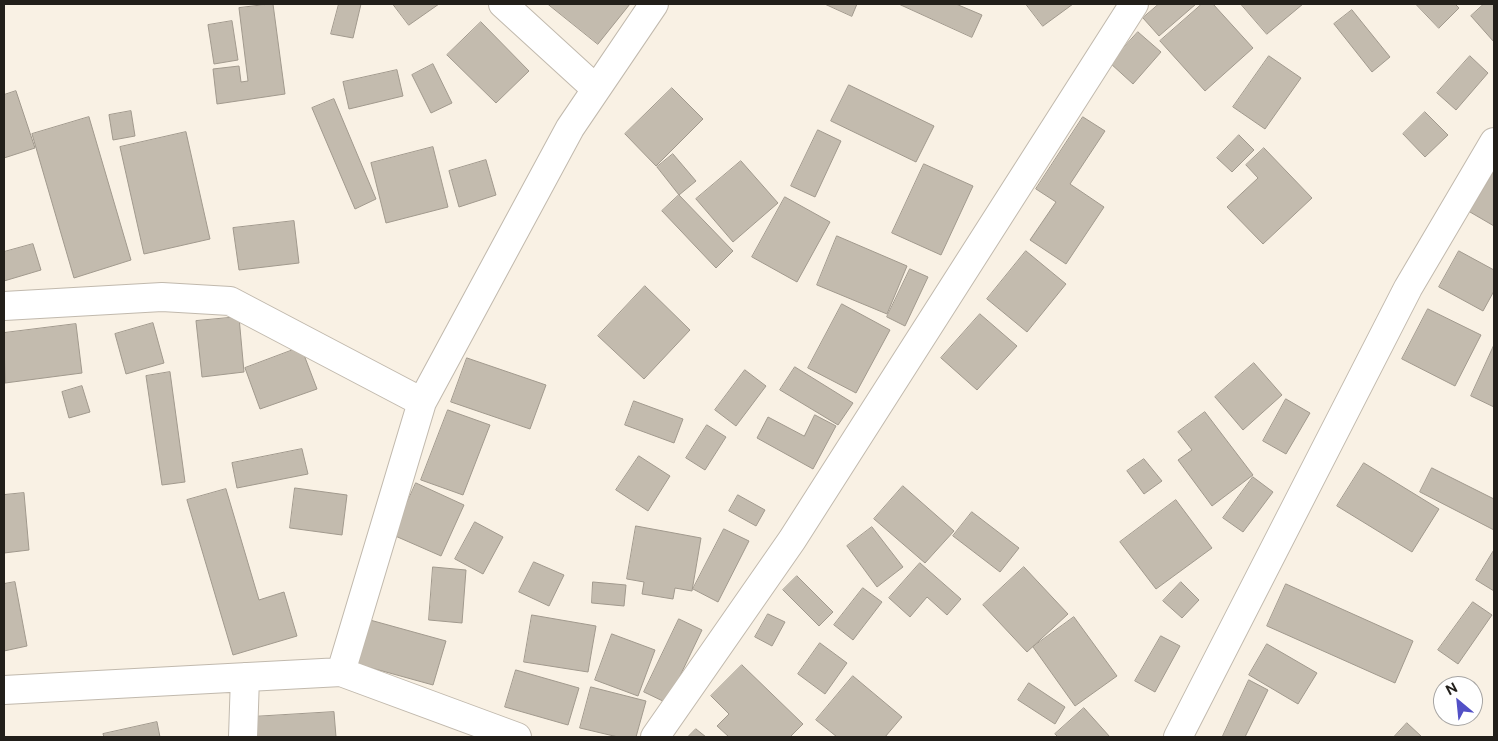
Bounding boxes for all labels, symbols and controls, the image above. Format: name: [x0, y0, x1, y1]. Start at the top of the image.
north arrow: [1433, 676, 1483, 726]
text: N: [1443, 679, 1460, 698]

